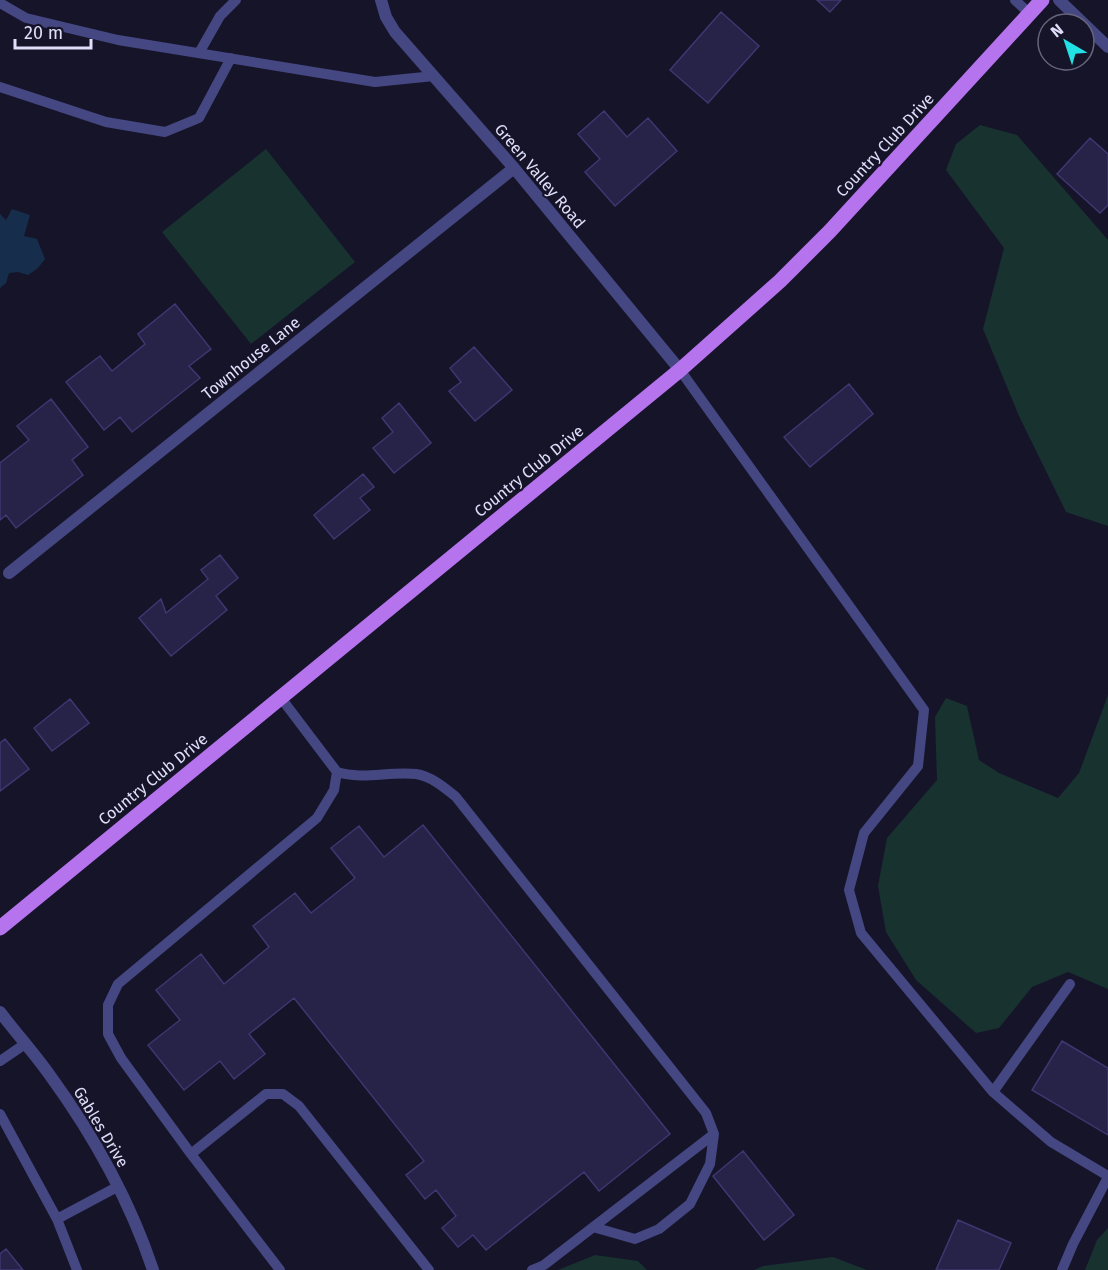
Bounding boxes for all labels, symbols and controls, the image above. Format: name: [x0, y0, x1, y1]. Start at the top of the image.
scale bar: [15, 12, 92, 50]
north arrow: [1036, 12, 1096, 72]
text: N: [1047, 20, 1067, 41]
text: 20 m: [24, 22, 63, 44]
street label: Country Club Drive: [832, 89, 938, 201]
street label: Green Valley Road: [491, 120, 589, 232]
street label: Townhouse Lane: [198, 313, 304, 403]
street label: Country Club Drive: [471, 421, 587, 521]
street label: Country Club Drive: [95, 729, 211, 829]
street label: Gables Drive: [69, 1083, 133, 1171]

